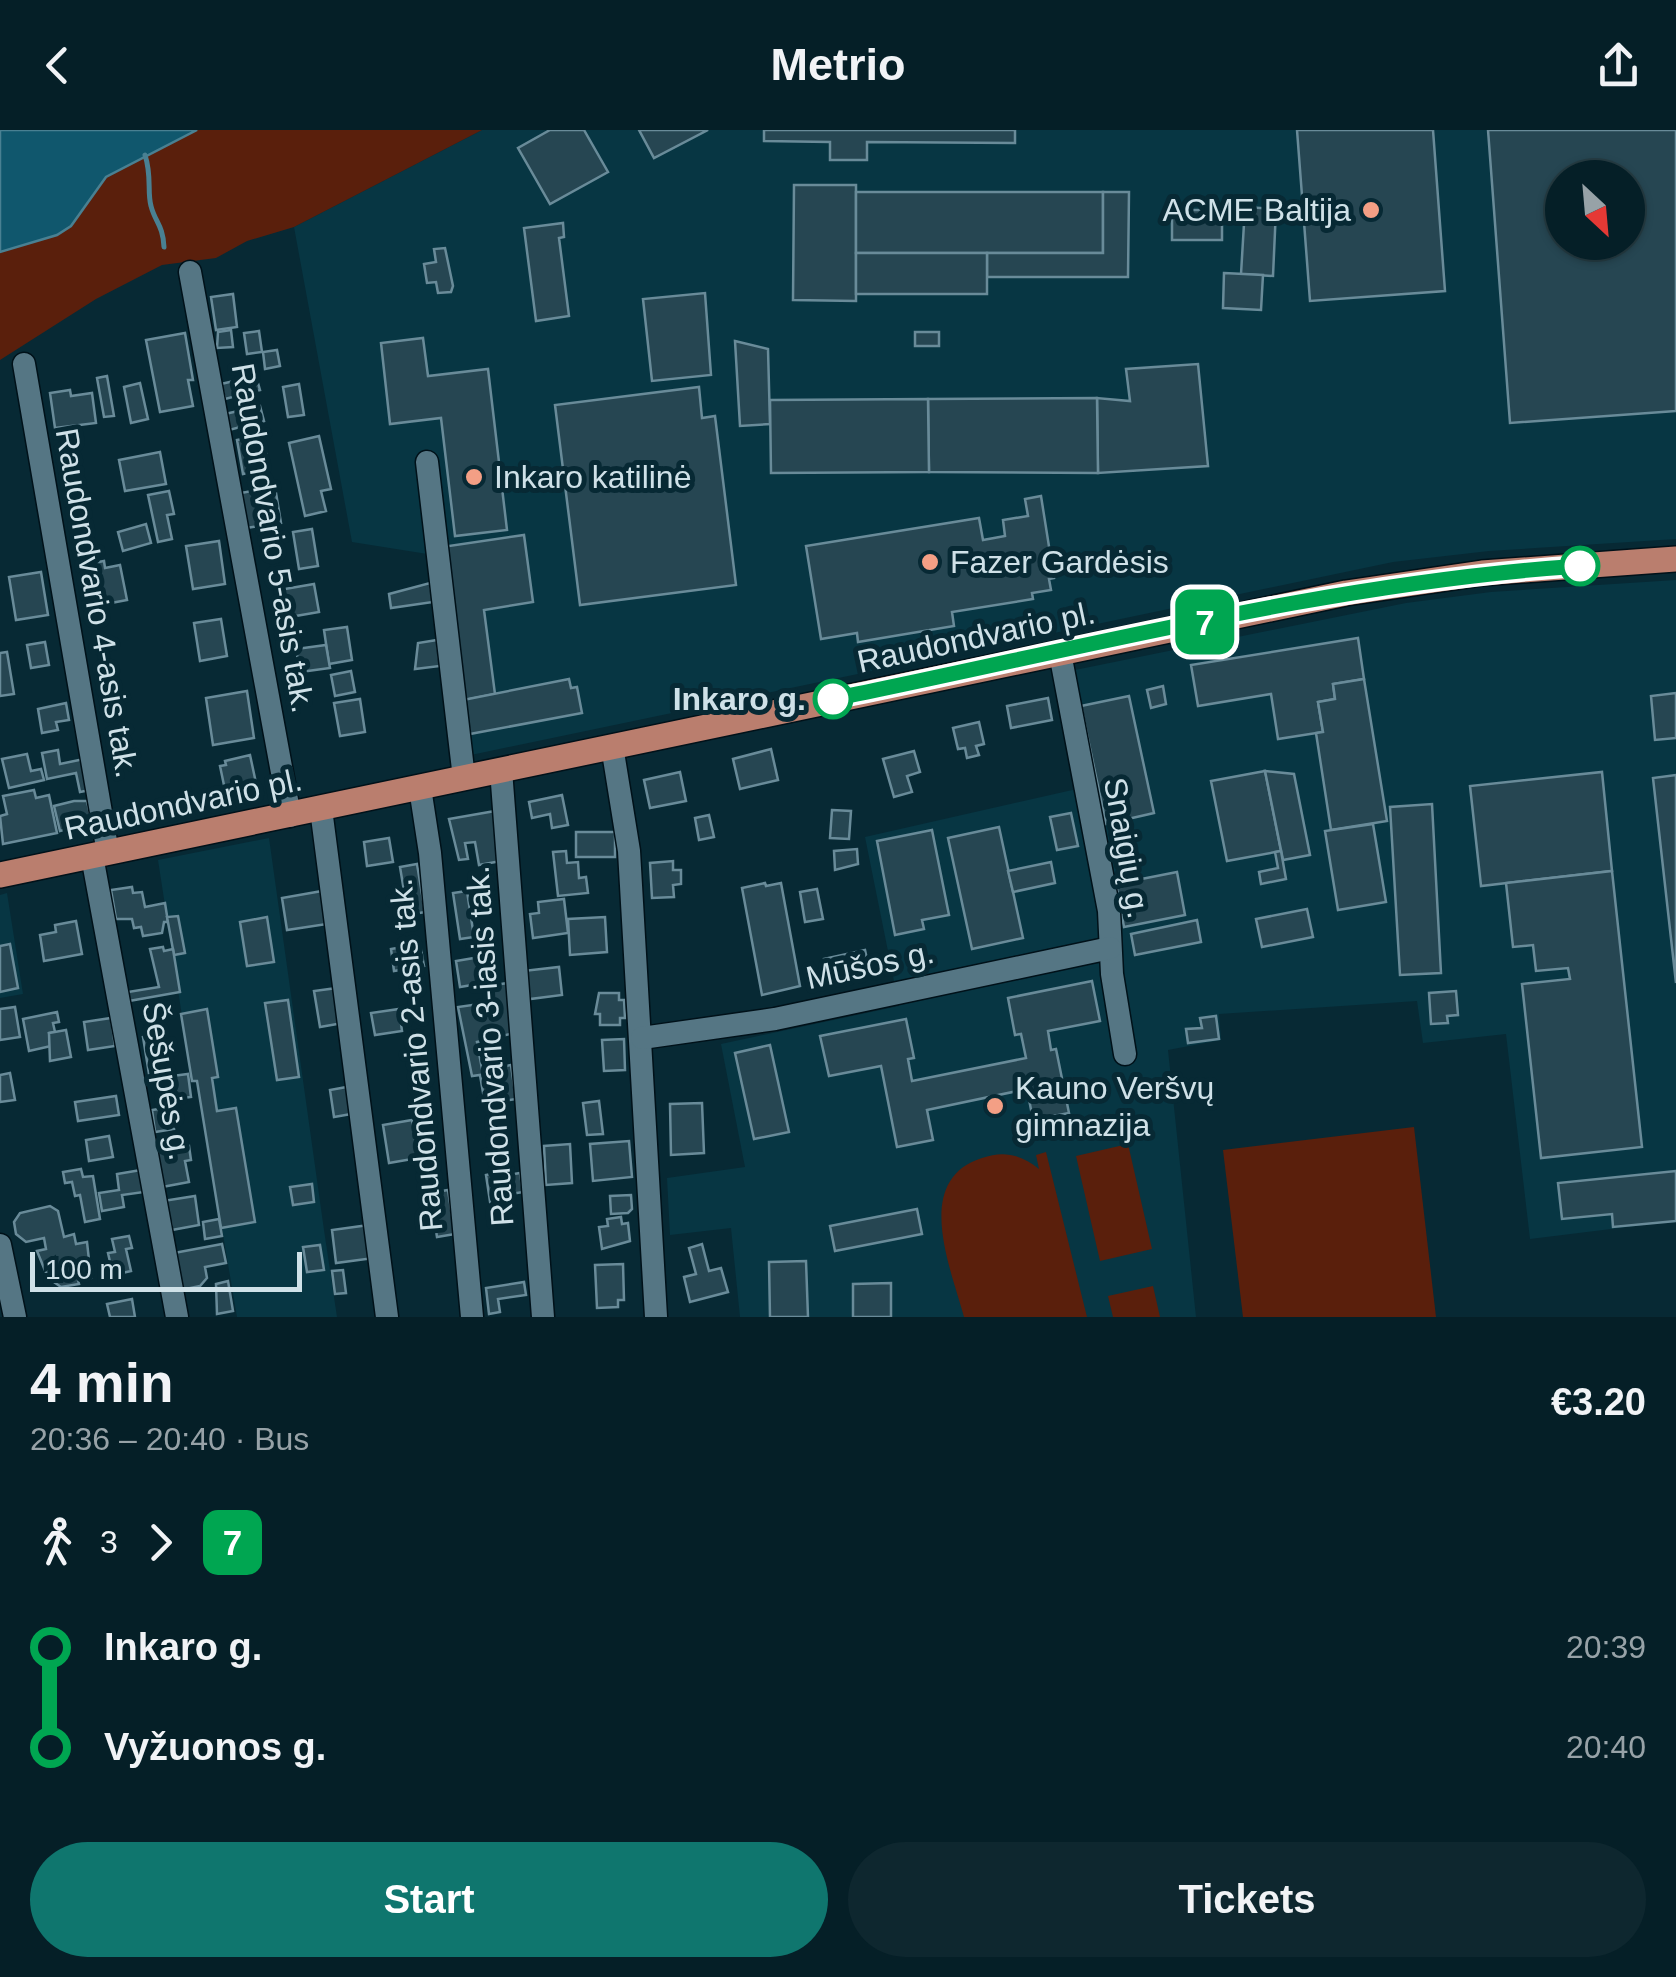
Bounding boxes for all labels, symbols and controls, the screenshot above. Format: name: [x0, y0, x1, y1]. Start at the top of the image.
icon: back: [30, 38, 85, 93]
icon: share: [1591, 38, 1646, 93]
text: Metrio: [771, 39, 906, 90]
north arrow: [1545, 160, 1645, 260]
map controls: [1545, 160, 1645, 260]
place label: ACME Baltija: [1163, 192, 1351, 228]
marker: ACME Baltija: [1360, 199, 1382, 221]
street label: Raudondvario 5-asis tak.: [225, 361, 321, 715]
street label: Raudondvario 4-asis tak.: [49, 426, 145, 780]
place label: Inkaro katilinė: [494, 459, 691, 495]
marker: Inkaro katilinė: [463, 466, 485, 488]
place label: Fazer Gardėsis: [950, 544, 1169, 580]
unlabelled marker: [1561, 547, 1599, 585]
marker: Fazer Gardėsis: [919, 551, 941, 573]
line badge: 7: [1172, 590, 1238, 654]
street label: Raudondvario pl.: [854, 594, 1098, 680]
text: 7: [1195, 603, 1215, 642]
marker: Inkaro g.: [814, 680, 852, 718]
place label: Inkaro g.: [673, 681, 806, 717]
street label: Raudondvario pl.: [61, 761, 305, 847]
street label: Snaigių g.: [1097, 775, 1157, 921]
street label: Raudondvario 3-iasis tak.: [459, 865, 521, 1227]
street label: Raudondvario 2-asis tak.: [383, 877, 449, 1233]
street label: Mūšos g.: [803, 934, 937, 996]
street label: Šešupės g.: [135, 999, 199, 1163]
place label: Kauno Veršvų gimnazija: [1015, 1070, 1214, 1143]
marker: Kauno Veršvų gimnazija: [984, 1095, 1006, 1117]
scale bar: [30, 1247, 302, 1292]
text: 100 m: [45, 1254, 123, 1285]
text: 4 min: [30, 1352, 174, 1414]
text: €3.20: [1551, 1381, 1646, 1423]
text: 20:36 – 20:40 · Bus: [30, 1421, 309, 1457]
icon: walk: [30, 1515, 85, 1570]
icon: forward: [133, 1515, 188, 1570]
text: 7: [223, 1523, 242, 1562]
text: 3: [100, 1524, 118, 1560]
text: Inkaro g.: [104, 1626, 262, 1668]
text: 20:39: [1566, 1629, 1646, 1665]
text: Vyžuonos g.: [104, 1726, 326, 1768]
text: 20:40: [1566, 1729, 1646, 1765]
button: Start: [30, 1842, 828, 1957]
button: Tickets: [848, 1842, 1646, 1957]

